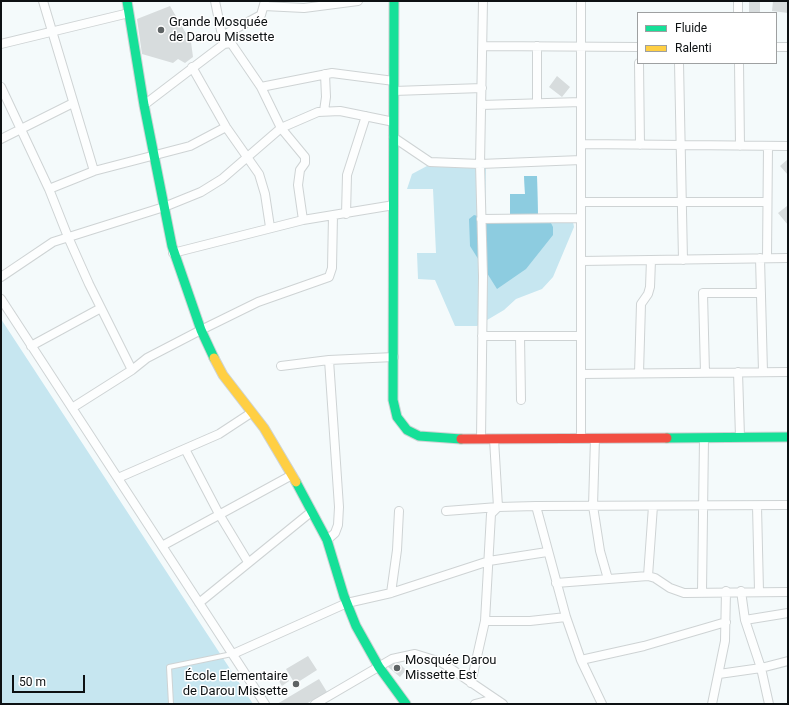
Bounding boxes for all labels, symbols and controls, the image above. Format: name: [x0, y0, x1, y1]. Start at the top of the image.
legend: [637, 12, 777, 64]
place label: Grande Mosquée de Darou Missette: [169, 15, 274, 46]
text: Fluide: [675, 21, 707, 35]
marker: Grande Mosquée de Darou Missette: [156, 25, 166, 35]
text: Ralenti: [675, 41, 712, 55]
place label: Mosquée Darou Missette Est: [405, 653, 497, 684]
marker: Mosquée Darou Missette Est: [392, 663, 402, 673]
scale bar: [14, 667, 87, 693]
place label: École Elementaire de Darou Missette: [183, 669, 288, 700]
text: 50 m: [19, 675, 46, 689]
marker: École Elementaire de Darou Missette: [291, 679, 301, 689]

